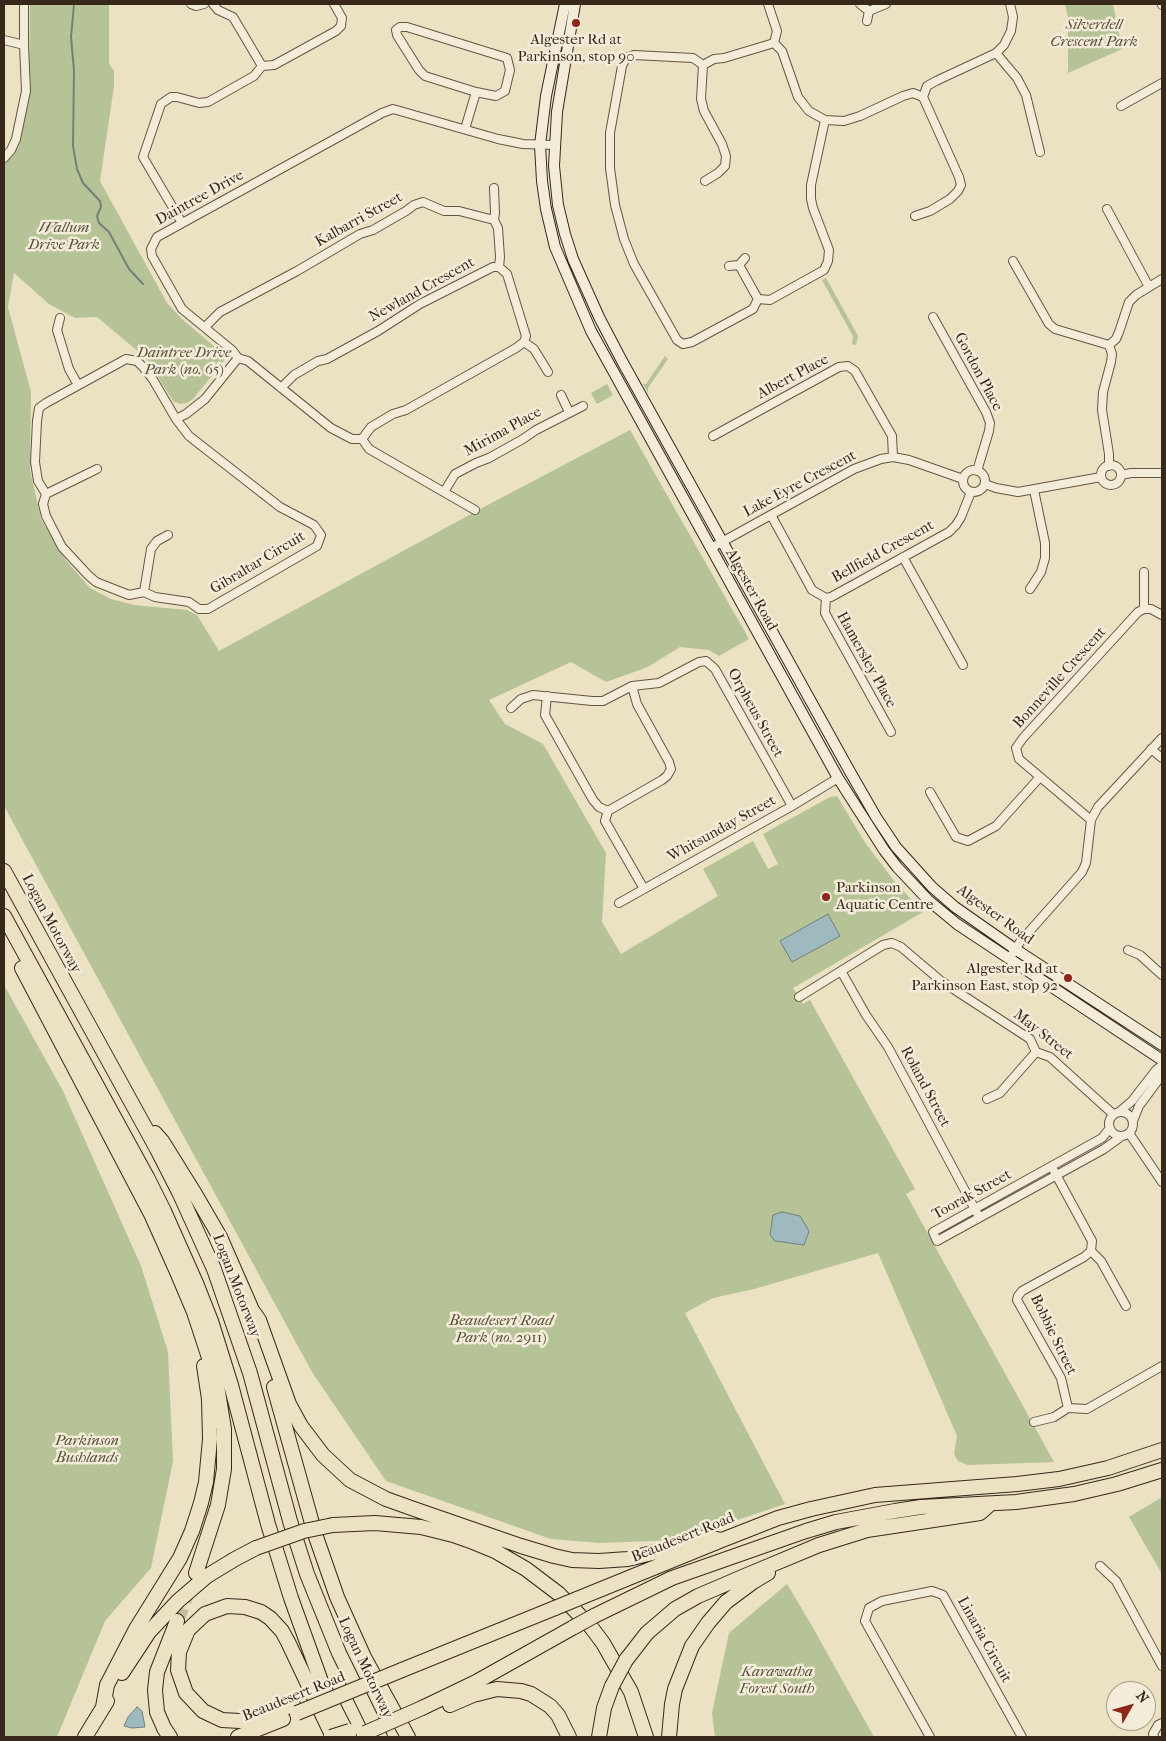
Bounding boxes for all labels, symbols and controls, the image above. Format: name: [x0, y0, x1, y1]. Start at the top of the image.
park label: Silverdell Crescent Park: [1050, 16, 1138, 51]
marker: Algester Rd at Parkinson, stop 90: [570, 17, 582, 29]
place label: Algester Rd at Parkinson, stop 90: [517, 31, 635, 66]
street label: Daintree Drive: [153, 166, 247, 230]
street label: Kalbarri Street: [312, 189, 406, 251]
park label: Wallum Drive Park: [28, 219, 100, 254]
street label: Newland Crescent: [366, 254, 478, 326]
street label: Gordon Place: [950, 330, 1006, 414]
park label: Daintree Drive Park (no. 65): [137, 344, 231, 379]
street label: Albert Place: [754, 351, 832, 403]
street label: Mirima Place: [461, 403, 545, 461]
street label: Lake Eyre Crescent: [740, 447, 860, 521]
street label: Bellfield Crescent: [829, 517, 937, 587]
street label: Gibraltar Circuit: [207, 528, 309, 598]
street label: Algester Road: [721, 546, 781, 634]
street label: Hamersley Place: [832, 609, 900, 711]
street label: Bonneville Crescent: [1010, 624, 1110, 732]
street label: Orpheus Street: [723, 665, 787, 761]
street label: Whitsunday Street: [665, 792, 779, 866]
street label: Logan Motorway: [17, 871, 85, 977]
place label: Parkinson Aquatic Centre: [836, 879, 934, 914]
street label: Algester Road: [953, 881, 1037, 949]
marker: Parkinson Aquatic Centre: [820, 891, 832, 903]
place label: Algester Rd at Parkinson East, stop 92: [911, 960, 1058, 995]
marker: Algester Rd at Parkinson East, stop 92: [1062, 972, 1074, 984]
street label: May Street: [1009, 1006, 1077, 1064]
street label: Roland Street: [896, 1044, 954, 1130]
street label: Toorak Street: [929, 1166, 1015, 1224]
street label: Logan Motorway: [208, 1232, 264, 1340]
street label: Bobbie Street: [1026, 1292, 1080, 1378]
park label: Beaudesert Road Park (no. 2911): [449, 1312, 553, 1347]
park label: Parkinson Bushlands: [55, 1432, 119, 1467]
street label: Beaudesert Road: [629, 1509, 737, 1567]
street label: Linaria Circuit: [953, 1594, 1015, 1686]
street label: Logan Motorway: [334, 1614, 396, 1722]
park label: Karawatha Forest South: [740, 1663, 814, 1698]
street label: Beaudesert Road: [240, 1668, 348, 1726]
north arrow: [1106, 1681, 1156, 1731]
text: N: [1132, 1688, 1152, 1706]

